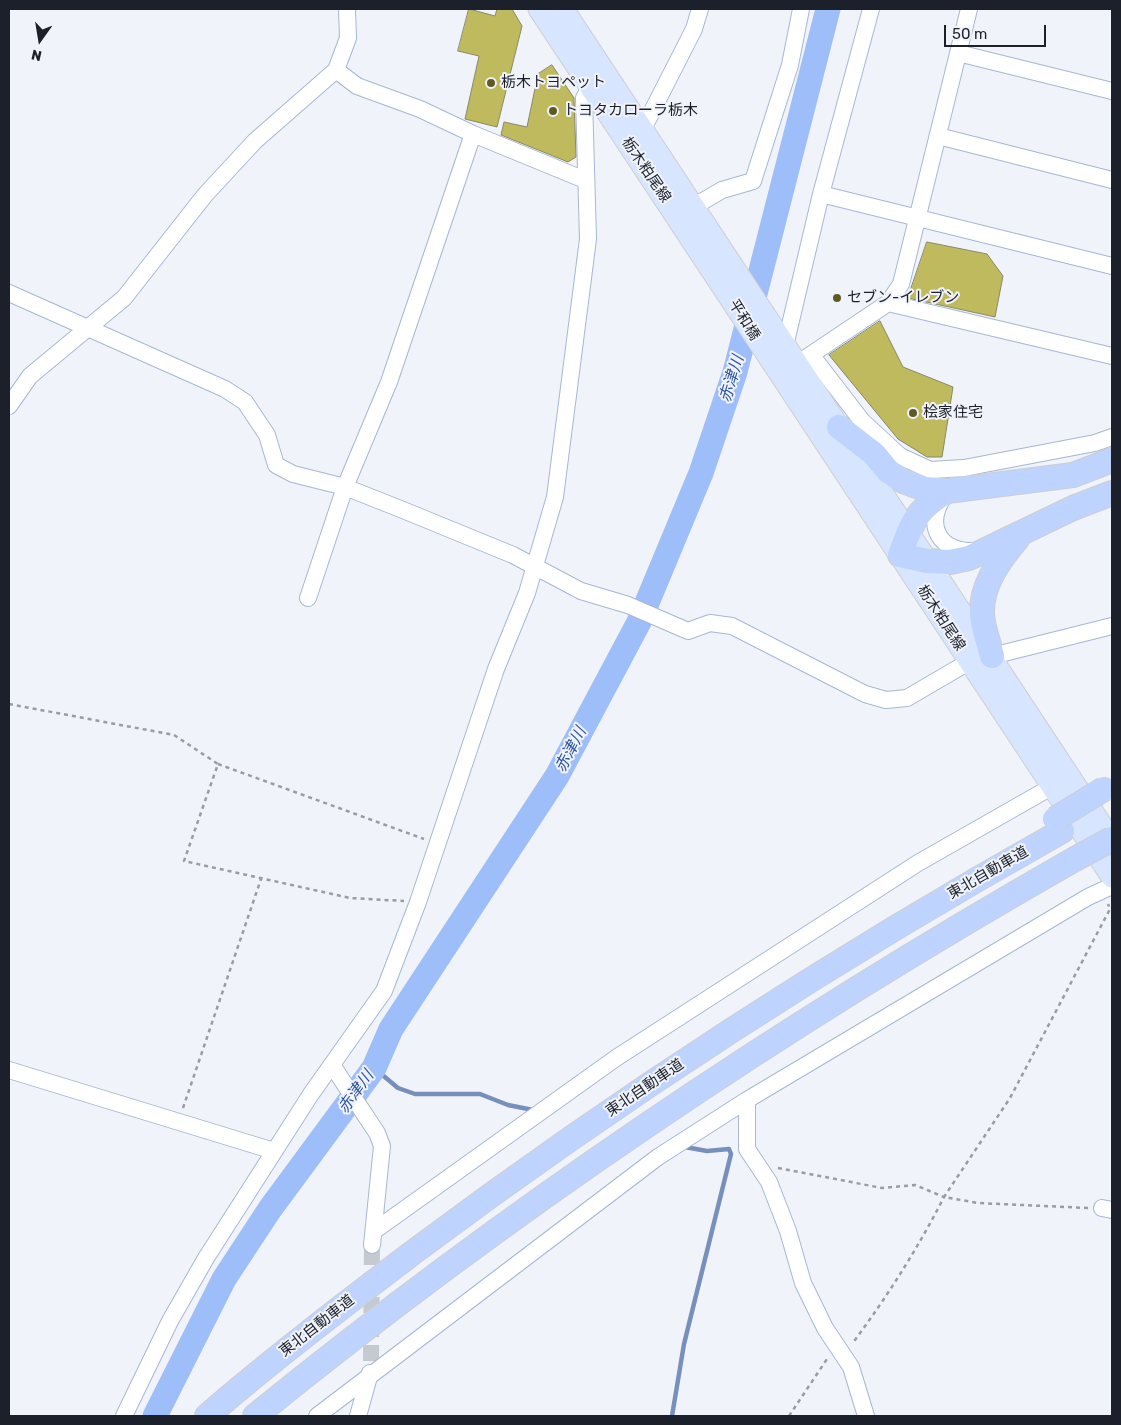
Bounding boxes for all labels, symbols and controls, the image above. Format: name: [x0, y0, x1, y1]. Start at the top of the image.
north arrow: [15, 15, 65, 65]
scale bar: [946, 15, 1048, 47]
text: 50 m: [952, 25, 987, 43]
text: N: [30, 46, 43, 65]
place label: 栃木トヨペット: [501, 74, 606, 92]
marker: 栃木トヨペット: [485, 77, 497, 89]
place label: トヨタカローラ栃木: [563, 102, 698, 120]
marker: トヨタカローラ栃木: [547, 105, 559, 117]
street label: 栃木粕尾線: [618, 134, 674, 206]
place label: セブン-イレブン: [847, 289, 959, 307]
marker: セブン-イレブン: [831, 292, 843, 304]
street label: 平和橋: [724, 296, 764, 344]
water label: 赤津川: [716, 353, 748, 405]
place label: 桧家住宅: [923, 404, 983, 422]
marker: 桧家住宅: [907, 407, 919, 419]
street label: 栃木粕尾線: [913, 582, 969, 654]
water label: 赤津川: [551, 724, 591, 776]
street label: 東北自動車道: [945, 843, 1031, 903]
street label: 東北自動車道: [603, 1055, 687, 1121]
water label: 赤津川: [334, 1067, 378, 1117]
street label: 東北自動車道: [276, 1291, 358, 1361]

